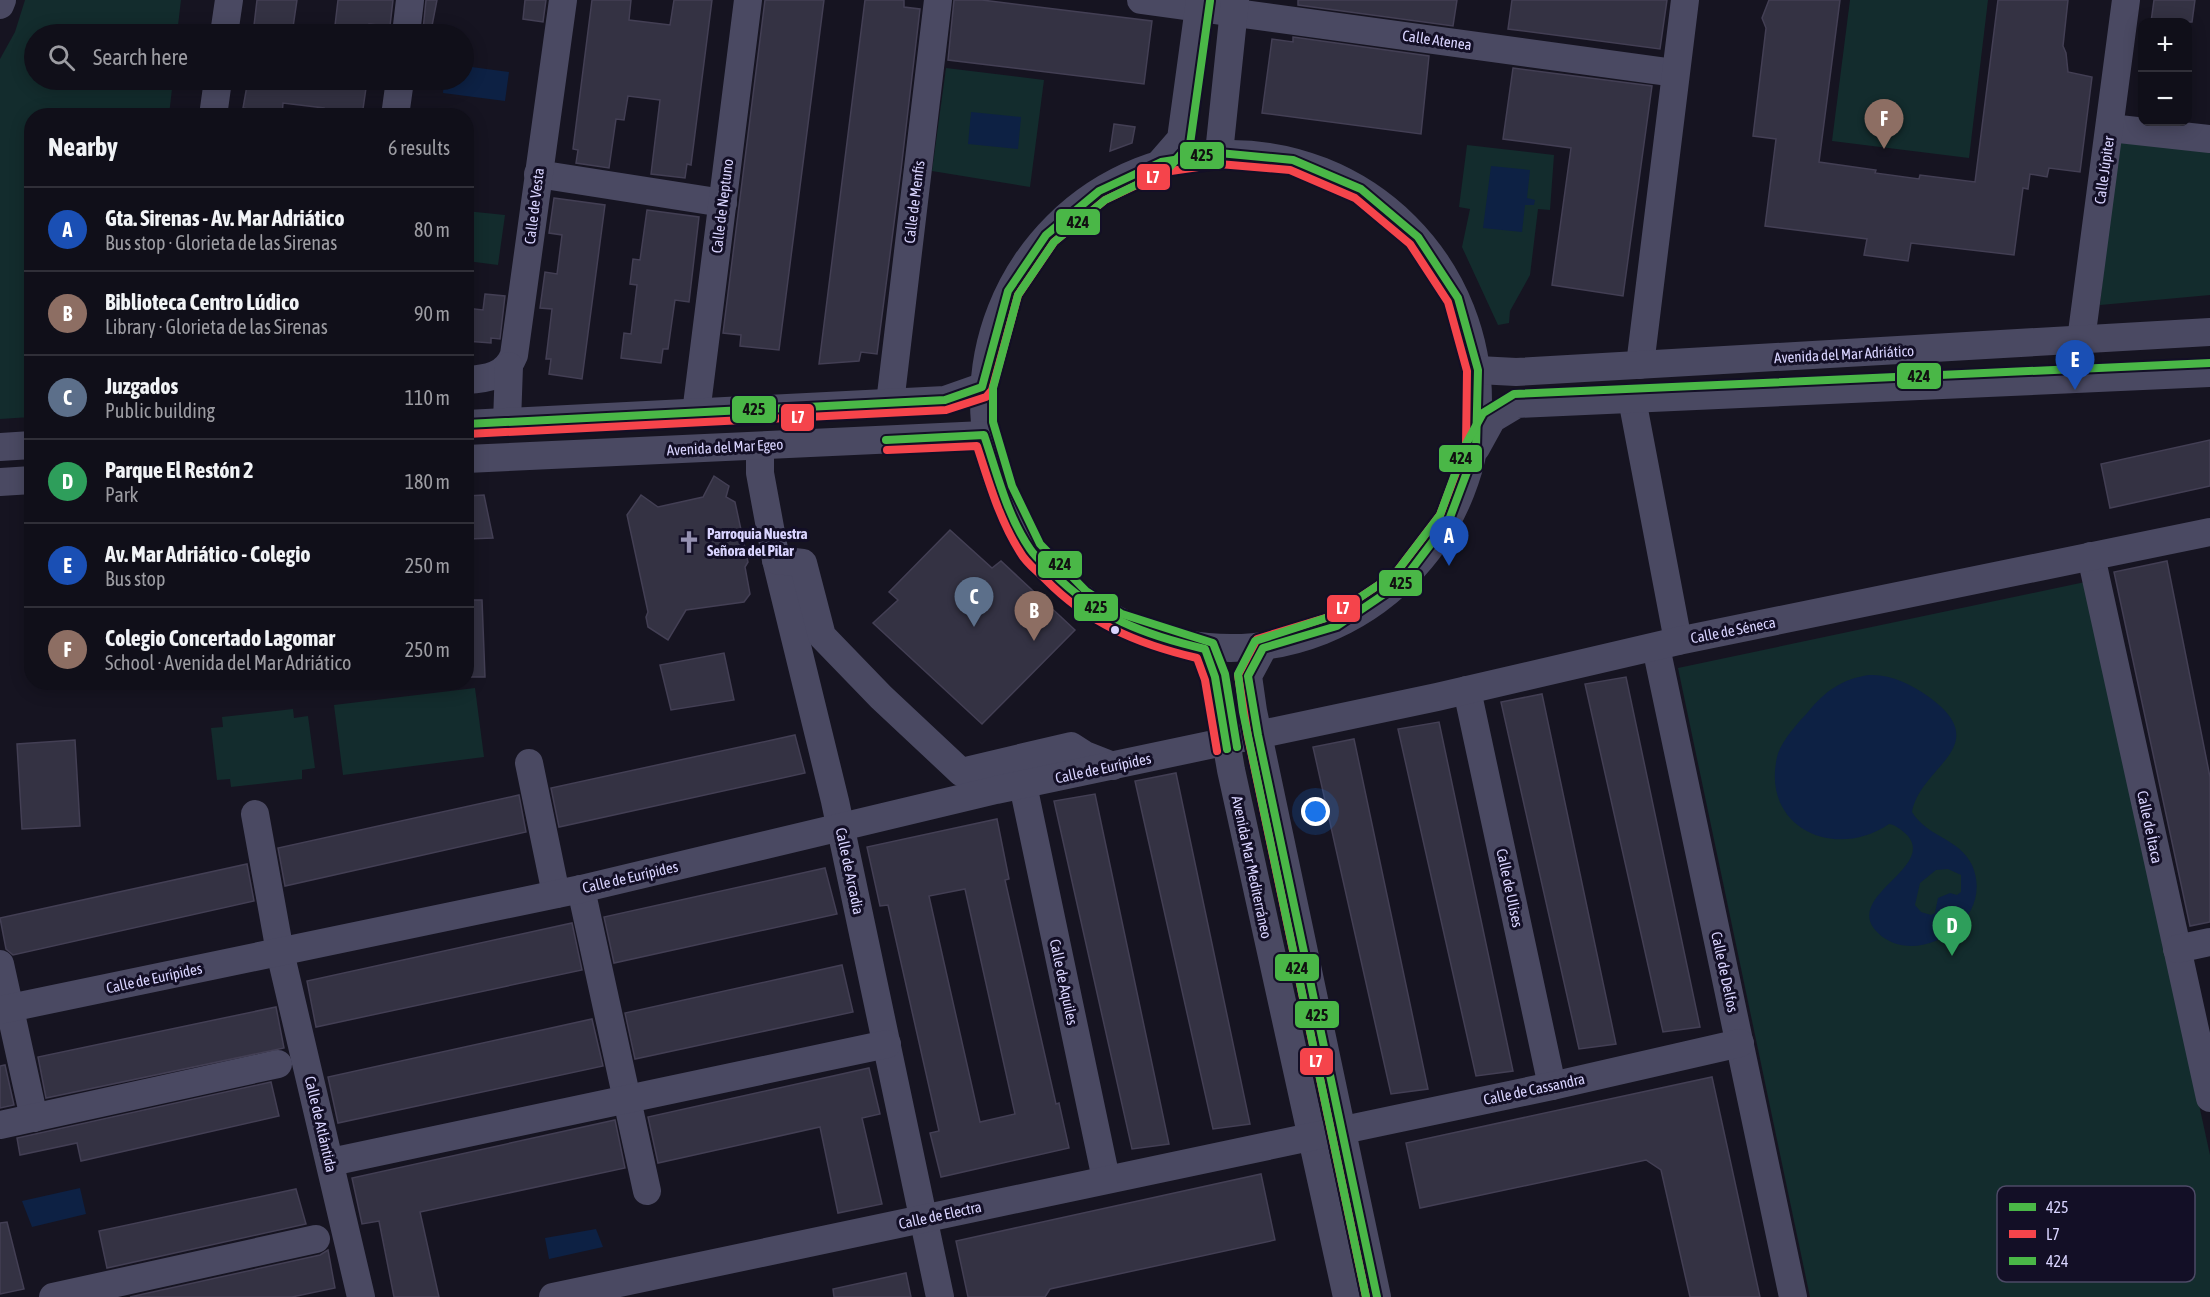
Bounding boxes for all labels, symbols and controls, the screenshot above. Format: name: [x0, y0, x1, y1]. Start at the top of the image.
map controls: [2138, 18, 2192, 126]
button: +: [2138, 18, 2192, 72]
search box: [24, 24, 474, 90]
street label: Calle Atenea: [1401, 27, 1473, 53]
icon: search: [45, 41, 78, 74]
text: Search here: [93, 44, 188, 70]
button: −: [2138, 72, 2192, 126]
pin: F: [1864, 100, 1904, 149]
text: Nearby: [48, 132, 118, 162]
street label: Calle Júpiter: [2091, 134, 2117, 205]
text: 6 results: [388, 136, 450, 159]
line badge: 425: [1179, 141, 1225, 170]
text: 425: [1190, 146, 1214, 164]
street label: Calle de Neptuno: [708, 158, 736, 254]
street label: Calle de Menfis: [900, 160, 928, 244]
line badge: L7: [1136, 163, 1171, 191]
street label: Calle de Vesta: [521, 167, 547, 245]
text: L7: [1146, 168, 1160, 186]
text: Gta. Sirenas - Av. Mar Adriático: [105, 205, 345, 231]
line badge: 424: [1055, 208, 1101, 236]
text: 424: [1066, 213, 1090, 231]
text: A: [63, 218, 72, 241]
text: 80 m: [414, 218, 450, 241]
text: Bus stop · Glorieta de las Sirenas: [105, 231, 337, 254]
text: Biblioteca Centro Lúdico: [105, 289, 299, 315]
text: B: [63, 302, 72, 325]
text: 90 m: [414, 302, 450, 325]
text: Library · Glorieta de las Sirenas: [105, 315, 328, 338]
pin: E: [2056, 340, 2094, 390]
street label: Avenida del Mar Adriático: [1774, 342, 1914, 366]
line badge: 424: [1896, 362, 1942, 390]
text: 424: [1907, 367, 1931, 385]
text: Juzgados: [105, 373, 178, 399]
text: C: [63, 386, 72, 409]
text: 110 m: [405, 386, 450, 409]
line badge: 425: [731, 395, 777, 424]
text: Public building: [105, 399, 215, 422]
text: 425: [742, 400, 766, 418]
line badge: L7: [780, 403, 815, 432]
text: L7: [791, 408, 805, 426]
street label: Avenida del Mar Egeo: [666, 435, 784, 459]
line badge: 424: [1438, 444, 1483, 473]
text: 424: [1449, 449, 1473, 467]
text: Parque El Restón 2: [105, 457, 254, 483]
text: D: [62, 470, 73, 493]
text: 180 m: [405, 470, 450, 493]
text: Park: [105, 483, 138, 506]
pin: A: [1430, 516, 1468, 566]
place label: Parroquia Nuestra Señora del Pilar: [707, 525, 807, 559]
church icon: Parroquia Nuestra Señora del Pilar: [676, 529, 702, 555]
text: Av. Mar Adriático - Colegio: [105, 541, 311, 567]
line badge: 424: [1037, 550, 1083, 579]
text: E: [63, 554, 72, 577]
text: 250 m: [405, 554, 450, 577]
text: 424: [1048, 555, 1072, 573]
text: Bus stop: [105, 567, 165, 590]
line badge: 425: [1378, 569, 1423, 597]
text: 425: [1389, 574, 1413, 592]
pin: C: [954, 578, 994, 627]
pin: B: [1014, 592, 1054, 641]
line badge: 425: [1073, 593, 1119, 622]
line badge: L7: [1326, 594, 1361, 623]
text: 425: [1084, 598, 1108, 616]
text: L7: [1336, 599, 1350, 617]
street label: Calle de Séneca: [1689, 613, 1777, 647]
unlabelled marker: [1109, 624, 1121, 636]
text: Colegio Concertado Lagomar: [105, 625, 335, 651]
text: F: [63, 638, 72, 661]
text: 250 m: [405, 638, 450, 661]
text: School · Avenida del Mar Adriático: [105, 651, 351, 674]
street label: Calle de Eurípides: [1053, 750, 1153, 786]
street label: Calle de Ítaca: [2134, 789, 2166, 865]
street label: Avenida Mar Mediterráneo: [1229, 794, 1275, 940]
your location: [1301, 797, 1330, 826]
street label: Calle de Arcadia: [833, 826, 867, 916]
street label: Calle de Ulises: [1493, 847, 1527, 929]
street label: Calle de Eurípides: [581, 858, 679, 896]
pin: D: [1932, 906, 1972, 956]
street label: Calle de Delfos: [1708, 930, 1742, 1014]
street label: Calle de Aquiles: [1047, 937, 1081, 1027]
line badge: 424: [1274, 953, 1320, 982]
text: 424: [1285, 959, 1309, 977]
street label: Calle de Eurípides: [104, 960, 204, 996]
line badge: 425: [1294, 1000, 1340, 1029]
text: 425: [1305, 1006, 1329, 1024]
line badge: L7: [1299, 1047, 1334, 1076]
text: L7: [1309, 1052, 1323, 1070]
street label: Calle de Cassandra: [1482, 1070, 1586, 1108]
street label: Calle de Atlántida: [302, 1074, 340, 1174]
legend: [1997, 1186, 2195, 1282]
street label: Calle de Electra: [897, 1198, 983, 1232]
text: 425: [2046, 1198, 2069, 1216]
text: L7: [2046, 1225, 2060, 1243]
text: 424: [2046, 1252, 2069, 1270]

